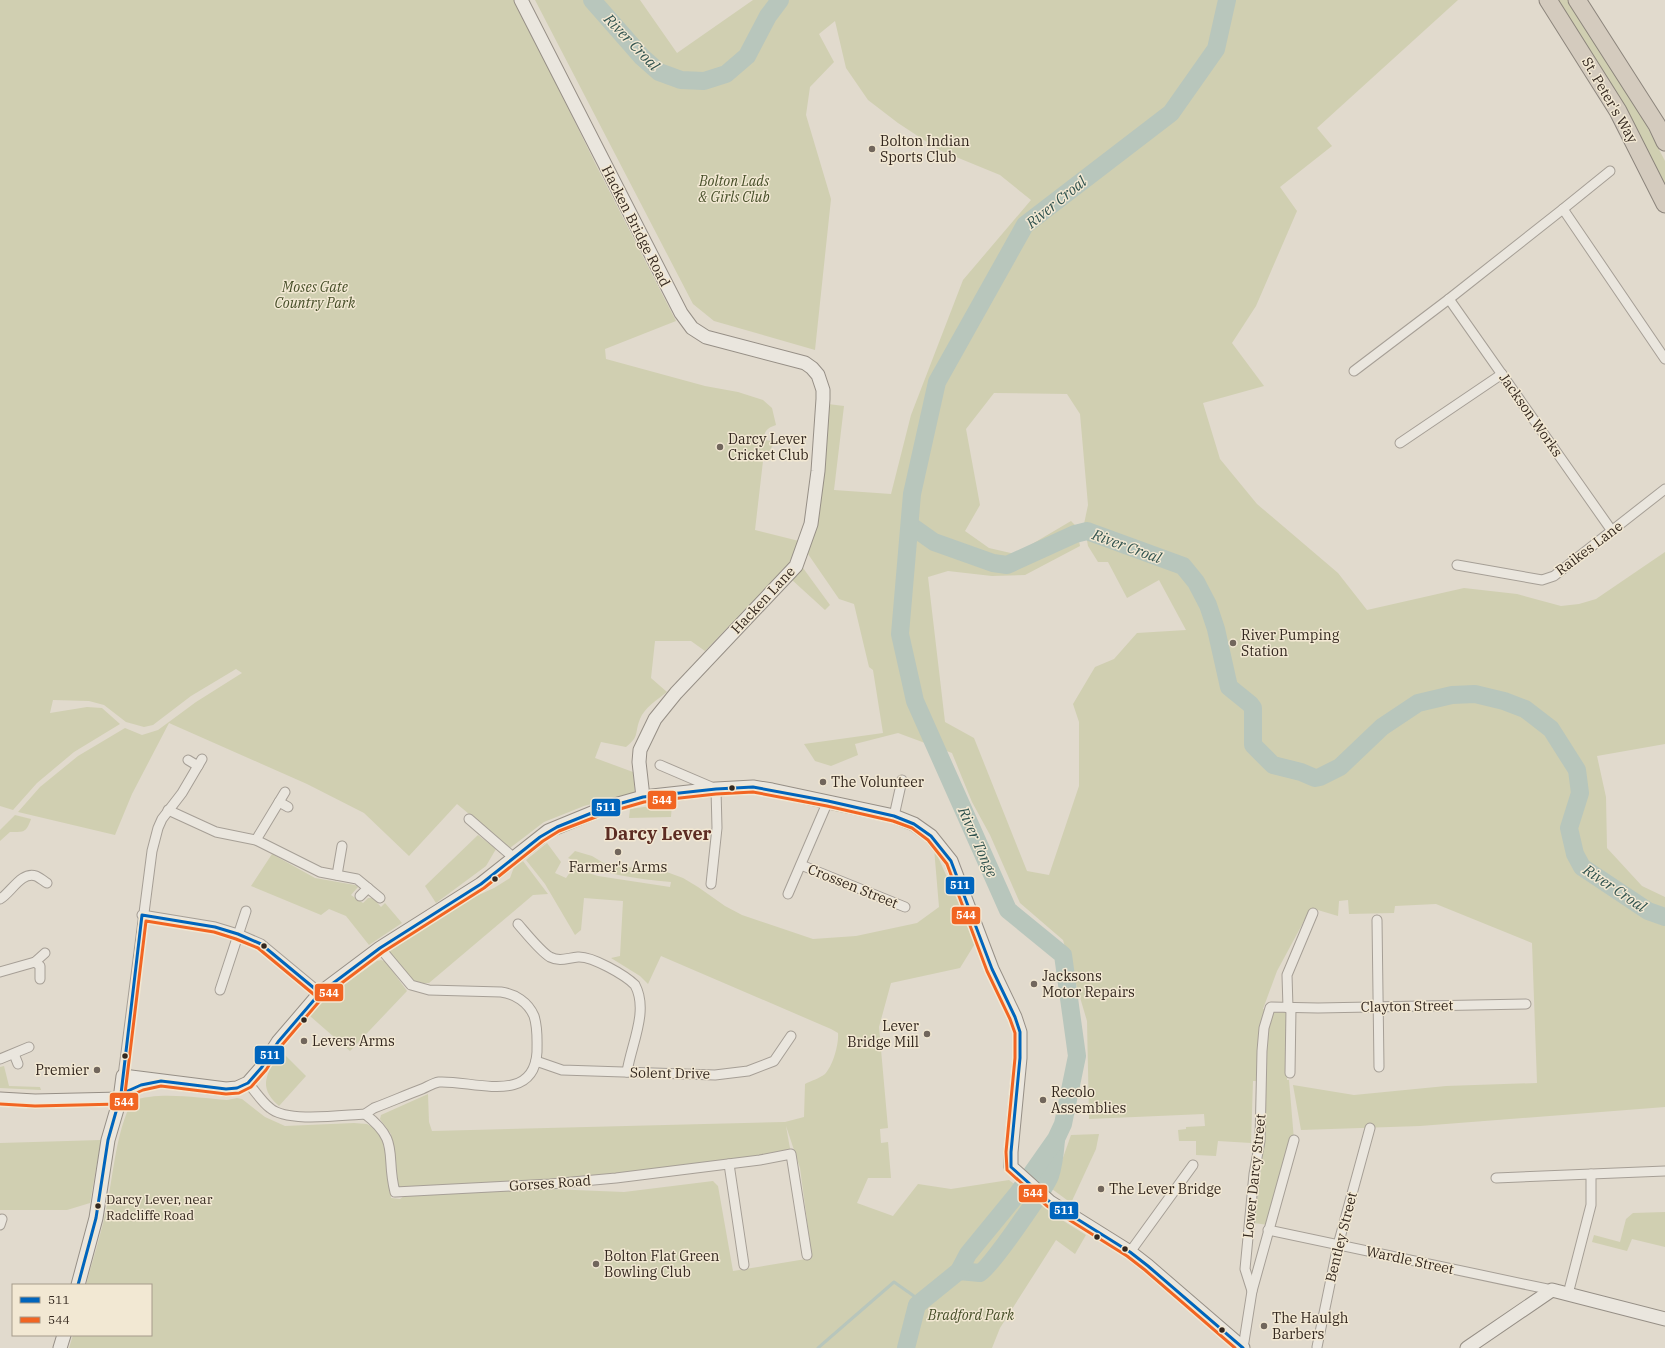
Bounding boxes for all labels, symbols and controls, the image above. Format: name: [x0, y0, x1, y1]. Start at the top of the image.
water label: River Croal: [599, 9, 664, 75]
street label: St. Peter's Way: [1578, 54, 1642, 147]
place label: Bolton Indian Sports Club: [880, 132, 970, 166]
marker: Bolton Indian Sports Club: [867, 144, 877, 154]
street label: Hacken Bridge Road: [598, 162, 675, 290]
water label: River Croal: [1021, 171, 1091, 233]
park label: Bolton Lads & Girls Club: [698, 172, 770, 206]
park label: Moses Gate Country Park: [275, 278, 356, 312]
street label: Jackson Works: [1495, 370, 1567, 461]
place label: Darcy Lever Cricket Club: [728, 430, 809, 464]
marker: Darcy Lever Cricket Club: [715, 442, 725, 452]
street label: Raikes Lane: [1552, 517, 1626, 579]
water label: River Croal: [1089, 524, 1165, 568]
street label: Hacken Lane: [727, 562, 799, 638]
place label: River Pumping Station: [1241, 626, 1340, 660]
marker: River Pumping Station: [1228, 638, 1238, 648]
place label: The Volunteer: [831, 773, 925, 791]
marker: The Volunteer: [818, 777, 828, 787]
unlabelled marker: [727, 783, 737, 793]
line badge: 544: [647, 790, 677, 810]
text: 544: [652, 793, 672, 807]
line badge: 511: [591, 798, 621, 817]
text: 511: [596, 800, 616, 814]
water label: River Tonge: [954, 803, 1002, 880]
district label: Darcy Lever: [605, 822, 712, 845]
marker: Farmer's Arms: [613, 847, 623, 857]
place label: Farmer's Arms: [569, 858, 668, 876]
water label: River Croal: [1579, 859, 1651, 916]
street label: Crossen Street: [805, 860, 901, 912]
unlabelled marker: [490, 874, 500, 884]
line badge: 511: [945, 876, 975, 895]
text: 511: [950, 878, 970, 892]
line badge: 544: [951, 906, 981, 925]
text: 544: [956, 908, 976, 922]
unlabelled marker: [259, 941, 269, 951]
place label: Jacksons Motor Repairs: [1042, 967, 1135, 1001]
marker: Jacksons Motor Repairs: [1029, 979, 1039, 989]
line badge: 544: [314, 983, 344, 1002]
text: 544: [319, 986, 339, 1000]
street label: Clayton Street: [1361, 996, 1454, 1016]
unlabelled marker: [299, 1015, 309, 1025]
place label: Lever Bridge Mill: [847, 1017, 920, 1051]
marker: Lever Bridge Mill: [922, 1029, 932, 1039]
place label: Levers Arms: [312, 1032, 395, 1050]
marker: Levers Arms: [299, 1036, 309, 1046]
line badge: 511: [254, 1045, 285, 1065]
text: 511: [260, 1048, 280, 1062]
unlabelled marker: [120, 1051, 130, 1061]
place label: Premier: [35, 1061, 90, 1079]
street label: Solent Drive: [630, 1063, 710, 1083]
marker: Premier: [92, 1065, 102, 1075]
place label: Recolo Assemblies: [1051, 1083, 1127, 1117]
line badge: 544: [109, 1092, 139, 1111]
text: 544: [114, 1095, 134, 1109]
marker: Recolo Assemblies: [1038, 1095, 1048, 1105]
street label: Lower Darcy Street: [1239, 1113, 1269, 1239]
street label: Gorses Road: [508, 1171, 592, 1195]
place label: The Lever Bridge: [1109, 1180, 1221, 1198]
line badge: 544: [1018, 1184, 1048, 1203]
marker: The Lever Bridge: [1096, 1184, 1106, 1194]
text: 544: [1023, 1186, 1043, 1200]
street label: Bentley Street: [1321, 1190, 1361, 1284]
place label: Darcy Lever, near Radcliffe Road: [106, 1191, 213, 1224]
marker: Darcy Lever, near Radcliffe Road: [93, 1201, 103, 1211]
line badge: 511: [1049, 1201, 1079, 1220]
text: 511: [1054, 1203, 1074, 1217]
unlabelled marker: [1092, 1232, 1102, 1242]
street label: Wardle Street: [1364, 1242, 1456, 1278]
unlabelled marker: [1120, 1244, 1130, 1254]
place label: Bolton Flat Green Bowling Club: [604, 1247, 719, 1281]
marker: Bolton Flat Green Bowling Club: [591, 1259, 601, 1269]
legend: [12, 1284, 152, 1336]
text: 511: [48, 1292, 70, 1307]
park label: Bradford Park: [927, 1306, 1015, 1324]
place label: The Haulgh Barbers: [1272, 1309, 1349, 1343]
text: 544: [48, 1312, 70, 1327]
marker: The Haulgh Barbers: [1259, 1321, 1269, 1331]
unlabelled marker: [1217, 1325, 1227, 1335]

